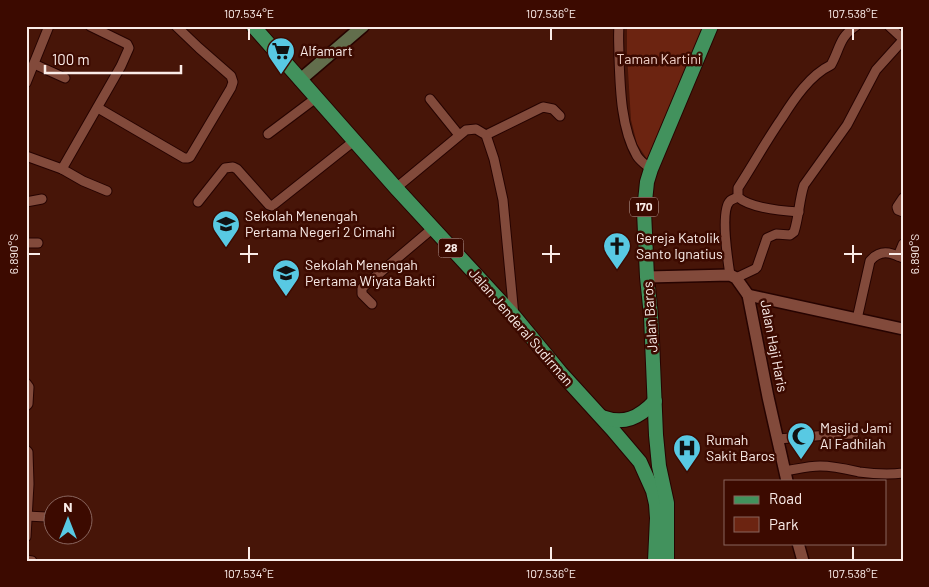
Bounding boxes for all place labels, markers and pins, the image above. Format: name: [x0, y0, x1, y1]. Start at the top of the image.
supermarket icon: Alfamart: [266, 36, 296, 75]
place label: Alfamart: [300, 42, 353, 59]
place label: Sekolah Menengah Pertama Negeri 2 Cimahi: [245, 207, 395, 240]
school or university icon: Sekolah Menengah Pertama Negeri 2 Cimahi: [211, 209, 241, 248]
place label: Gereja Katolik Santo Ignatius: [636, 229, 723, 262]
church icon: Gereja Katolik Santo Ignatius: [602, 231, 632, 270]
place label: Sekolah Menengah Pertama Wiyata Bakti: [305, 256, 435, 289]
school or university icon: Sekolah Menengah Pertama Wiyata Bakti: [271, 258, 301, 297]
place label: Masjid Jami Al Fadhilah: [820, 419, 892, 452]
mosque icon: Masjid Jami Al Fadhilah: [786, 421, 816, 460]
place label: Rumah Sakit Baros: [706, 431, 775, 464]
hospital icon: Rumah Sakit Baros: [672, 433, 702, 472]

